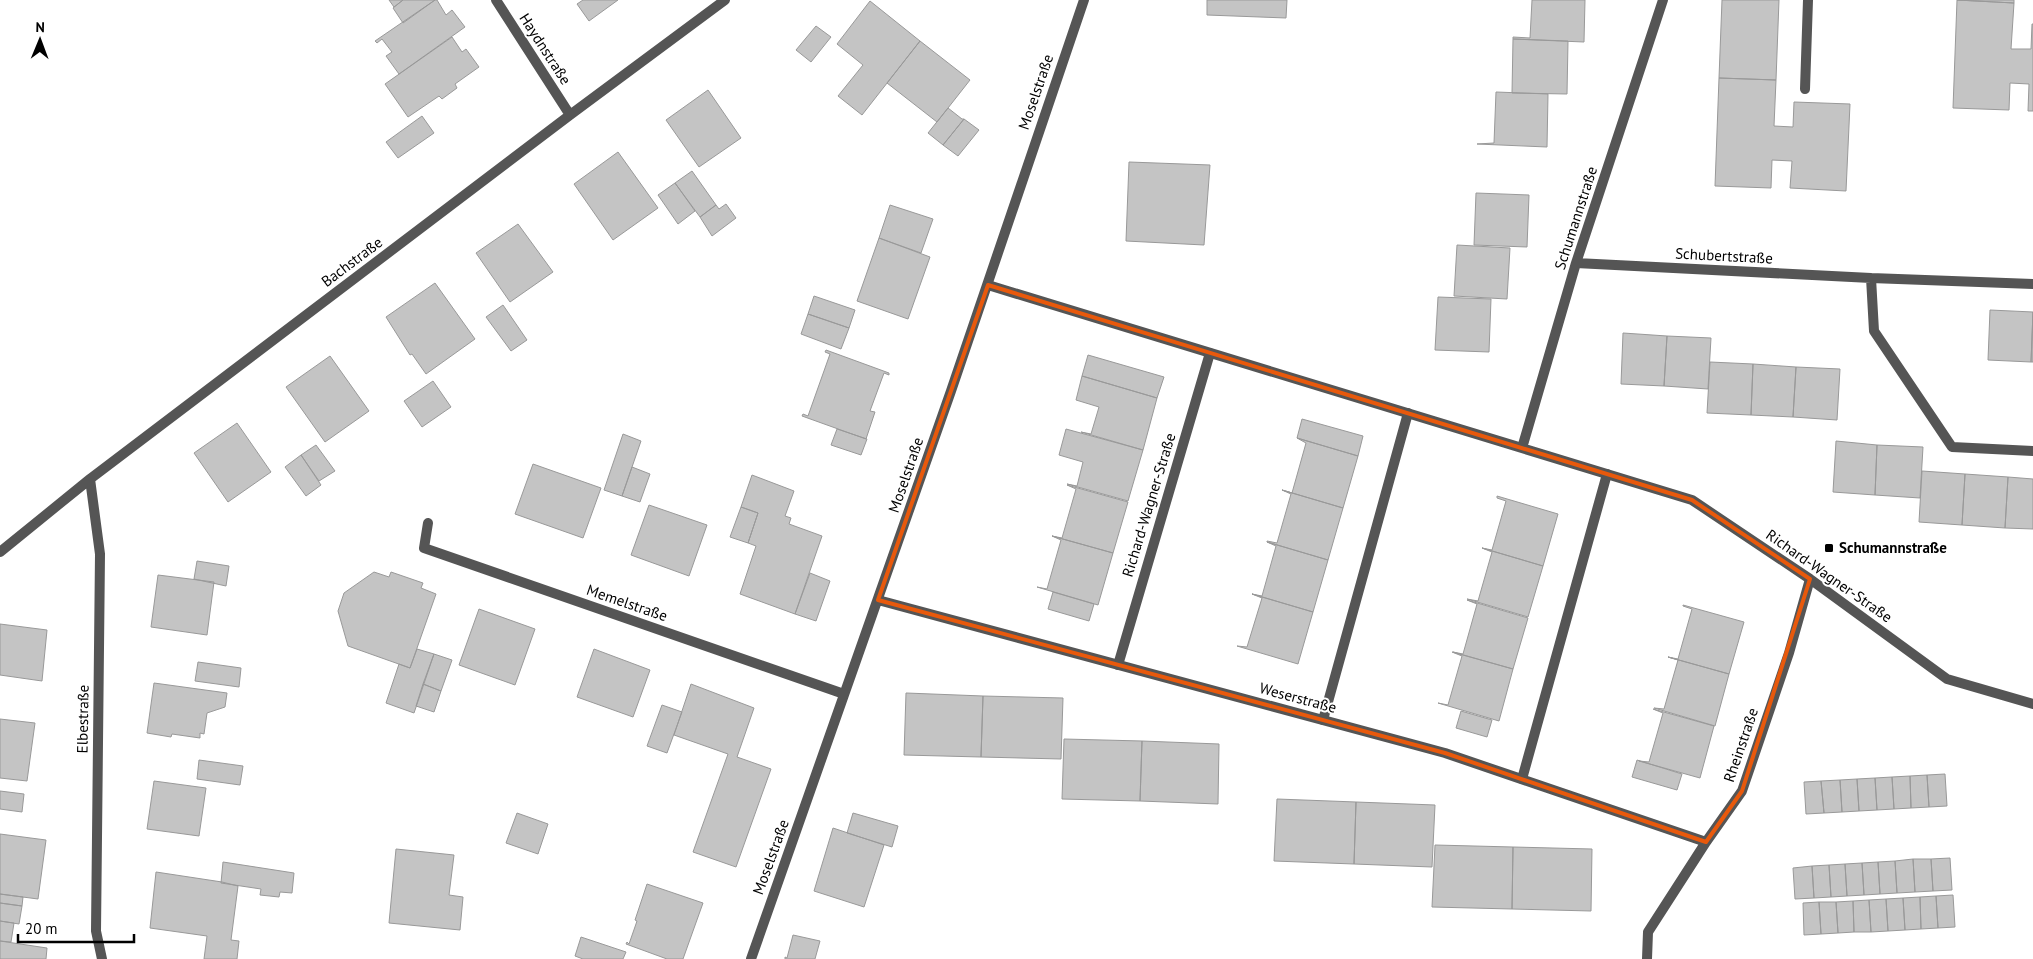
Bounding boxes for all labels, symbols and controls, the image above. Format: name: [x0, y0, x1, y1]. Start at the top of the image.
street label: Haydnstraße: [515, 9, 576, 88]
north arrow: [15, 15, 65, 65]
text: N: [35, 18, 45, 36]
street label: Moselstraße: [1014, 52, 1057, 132]
street label: Schumannstraße: [1550, 164, 1601, 272]
street label: Bachstraße: [317, 232, 386, 291]
street label: Schubertstraße: [1675, 243, 1773, 268]
street label: Richard-Wagner-Straße: [1118, 431, 1179, 579]
street label: Moselstraße: [884, 435, 927, 515]
street label: Richard-Wagner-Straße: [1763, 525, 1896, 626]
place label: Schumannstraße: [1839, 538, 1947, 557]
marker: Schumannstraße: [1823, 542, 1835, 554]
street label: Memelstraße: [584, 580, 670, 625]
street label: Weserstraße: [1258, 678, 1339, 717]
street label: Elbestraße: [72, 685, 93, 753]
street label: Rheinstraße: [1719, 705, 1762, 785]
street label: Moselstraße: [748, 817, 793, 897]
scale bar: [18, 912, 134, 944]
text: 20 m: [25, 919, 58, 938]

